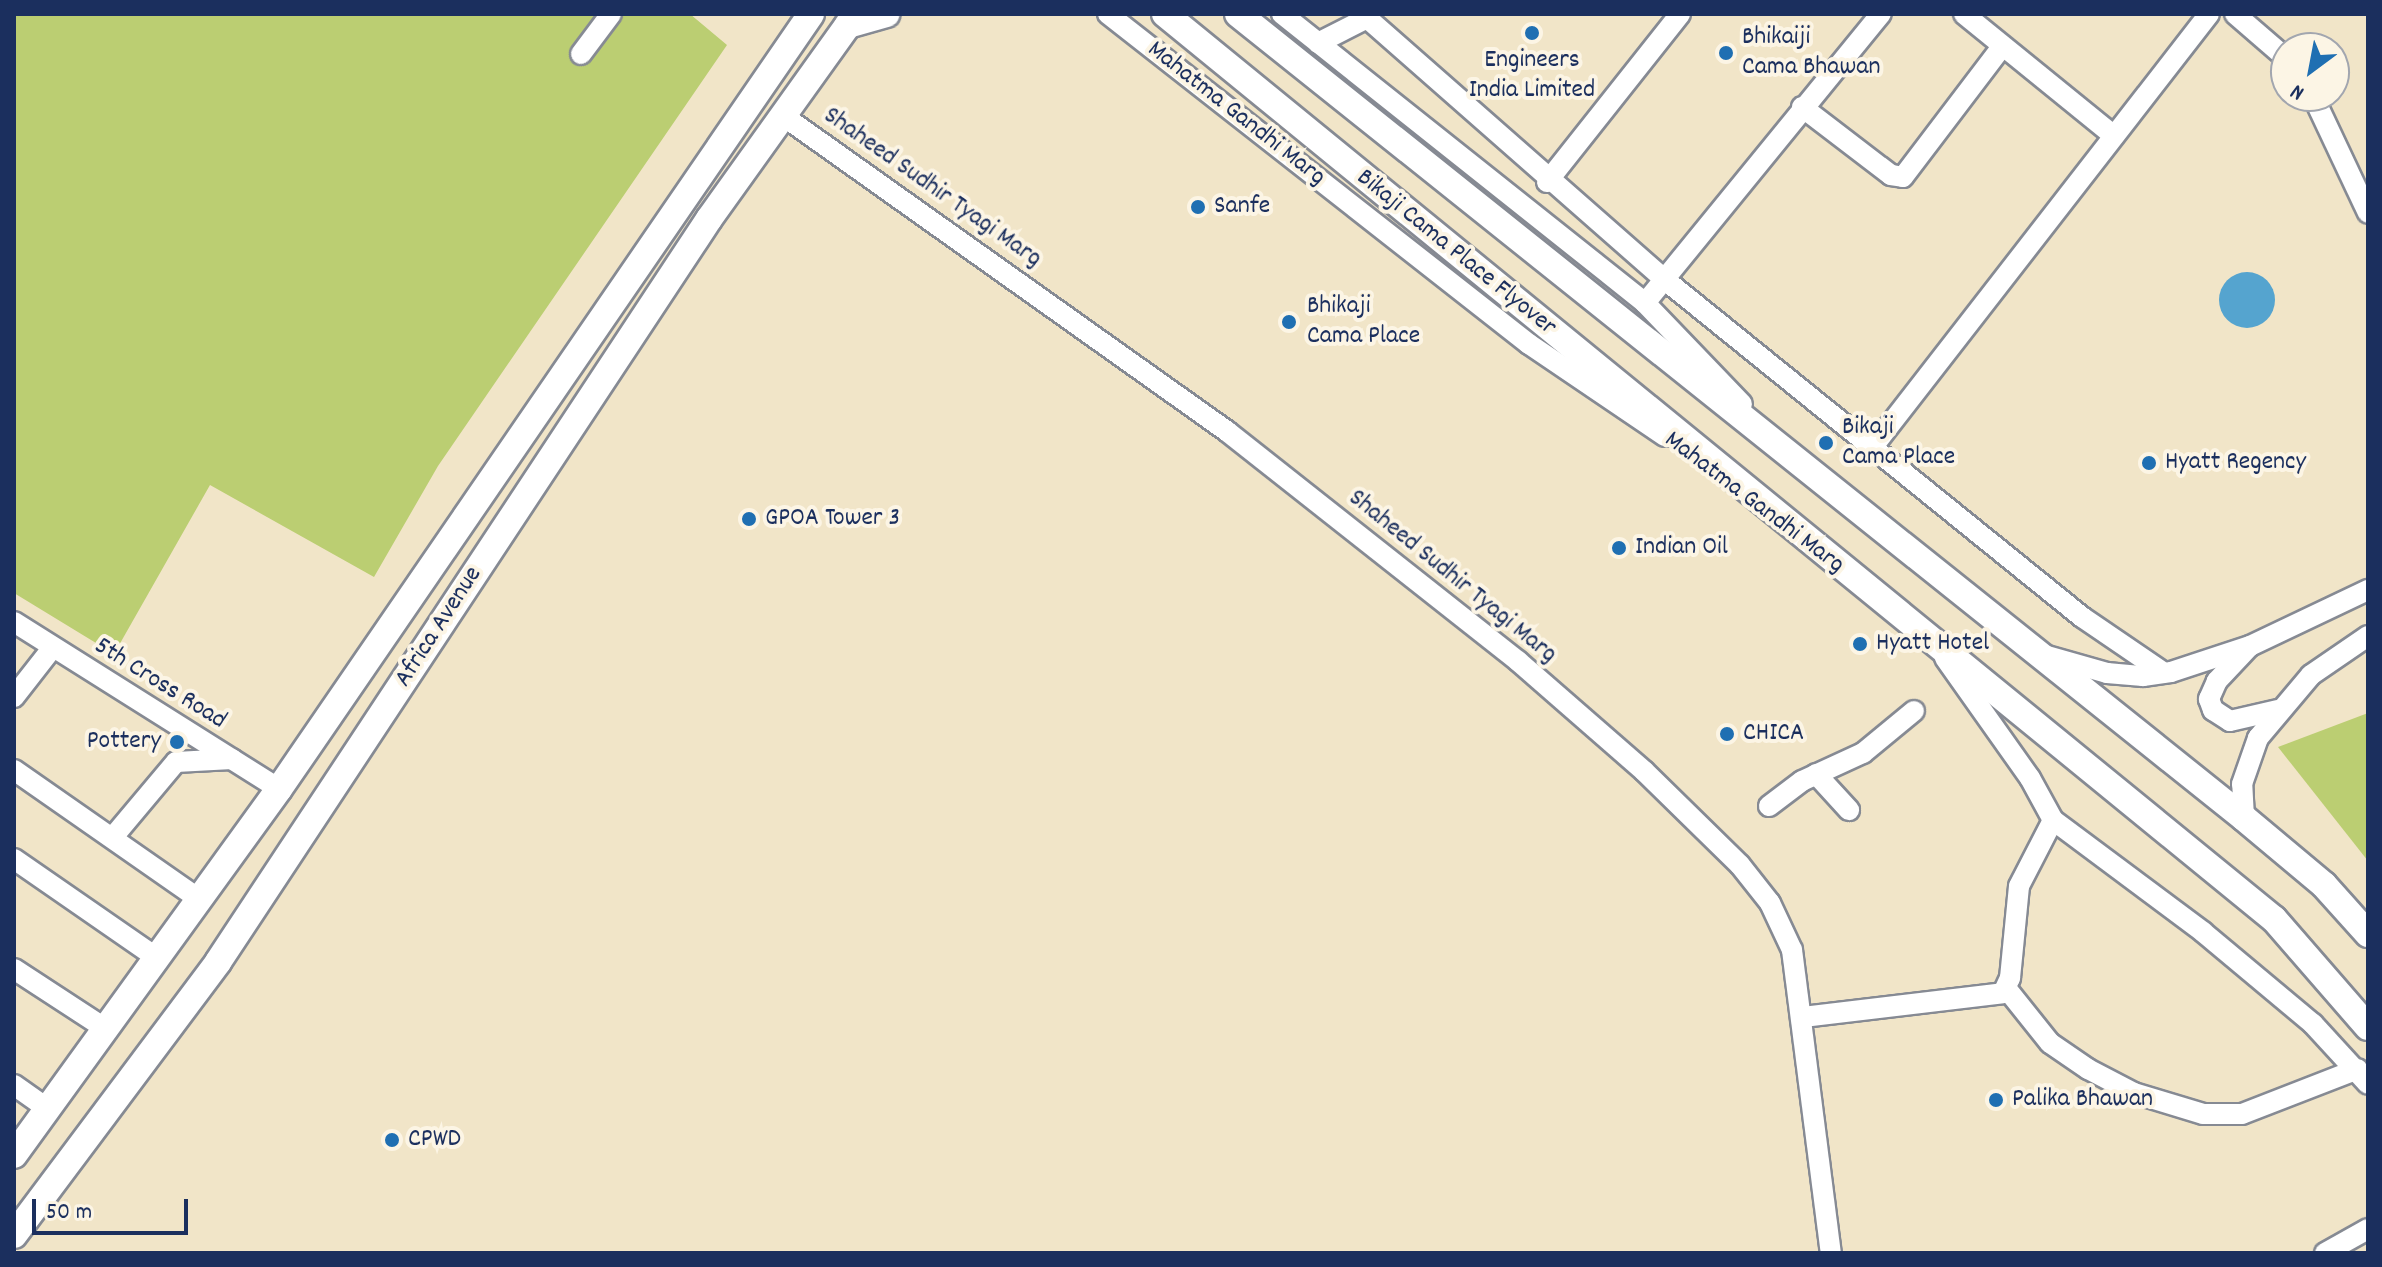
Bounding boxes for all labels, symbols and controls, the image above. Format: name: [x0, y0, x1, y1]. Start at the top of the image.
place label: Bhikaiji Cama Bhawan: [1742, 22, 1880, 84]
marker: Engineers India Limited: [1523, 24, 1541, 42]
north arrow: [2270, 32, 2350, 112]
street label: Mahatma Gandhi Marg: [1141, 35, 1331, 193]
marker: Bhikaiji Cama Bhawan: [1717, 44, 1735, 62]
place label: Engineers India Limited: [1469, 45, 1595, 106]
text: N: [2285, 75, 2311, 107]
street label: Shaheed Sudhir Tyagi Marg: [817, 101, 1047, 275]
street label: Bikaji Cama Place Flyover: [1350, 163, 1562, 343]
place label: Sanfe: [1214, 191, 1270, 223]
marker: Sanfe: [1189, 198, 1207, 216]
place label: Bhikaji Cama Place: [1307, 291, 1420, 352]
marker: Bhikaji Cama Place: [1278, 311, 1300, 333]
place label: Bikaji Cama Place: [1842, 412, 1955, 474]
street label: Mahatma Gandhi Marg: [1658, 425, 1850, 581]
marker: Bikaji Cama Place: [1817, 434, 1835, 452]
place label: Hyatt Regency: [2165, 447, 2306, 479]
marker: Hyatt Regency: [2140, 454, 2158, 472]
street label: Shaheed Sudhir Tyagi Marg: [1341, 483, 1563, 671]
place label: GPOA Tower 3: [765, 503, 900, 535]
marker: GPOA Tower 3: [740, 510, 758, 528]
place label: Indian Oil: [1635, 532, 1728, 564]
marker: Indian Oil: [1610, 539, 1628, 557]
street label: Africa Avenue: [388, 561, 490, 693]
place label: Hyatt Hotel: [1876, 628, 1989, 660]
street label: 5th Cross Road: [88, 631, 232, 737]
marker: Hyatt Hotel: [1851, 635, 1869, 653]
place label: CHICA: [1743, 718, 1804, 750]
marker: CHICA: [1718, 725, 1736, 743]
place label: Pottery: [87, 726, 161, 758]
marker: Pottery: [168, 733, 186, 751]
place label: Palika Bhawan: [2012, 1084, 2153, 1116]
marker: Palika Bhawan: [1987, 1091, 2005, 1109]
place label: CPWD: [408, 1124, 461, 1156]
marker: CPWD: [383, 1131, 401, 1149]
scale bar: [36, 1183, 192, 1233]
text: 50 m: [46, 1196, 92, 1230]

